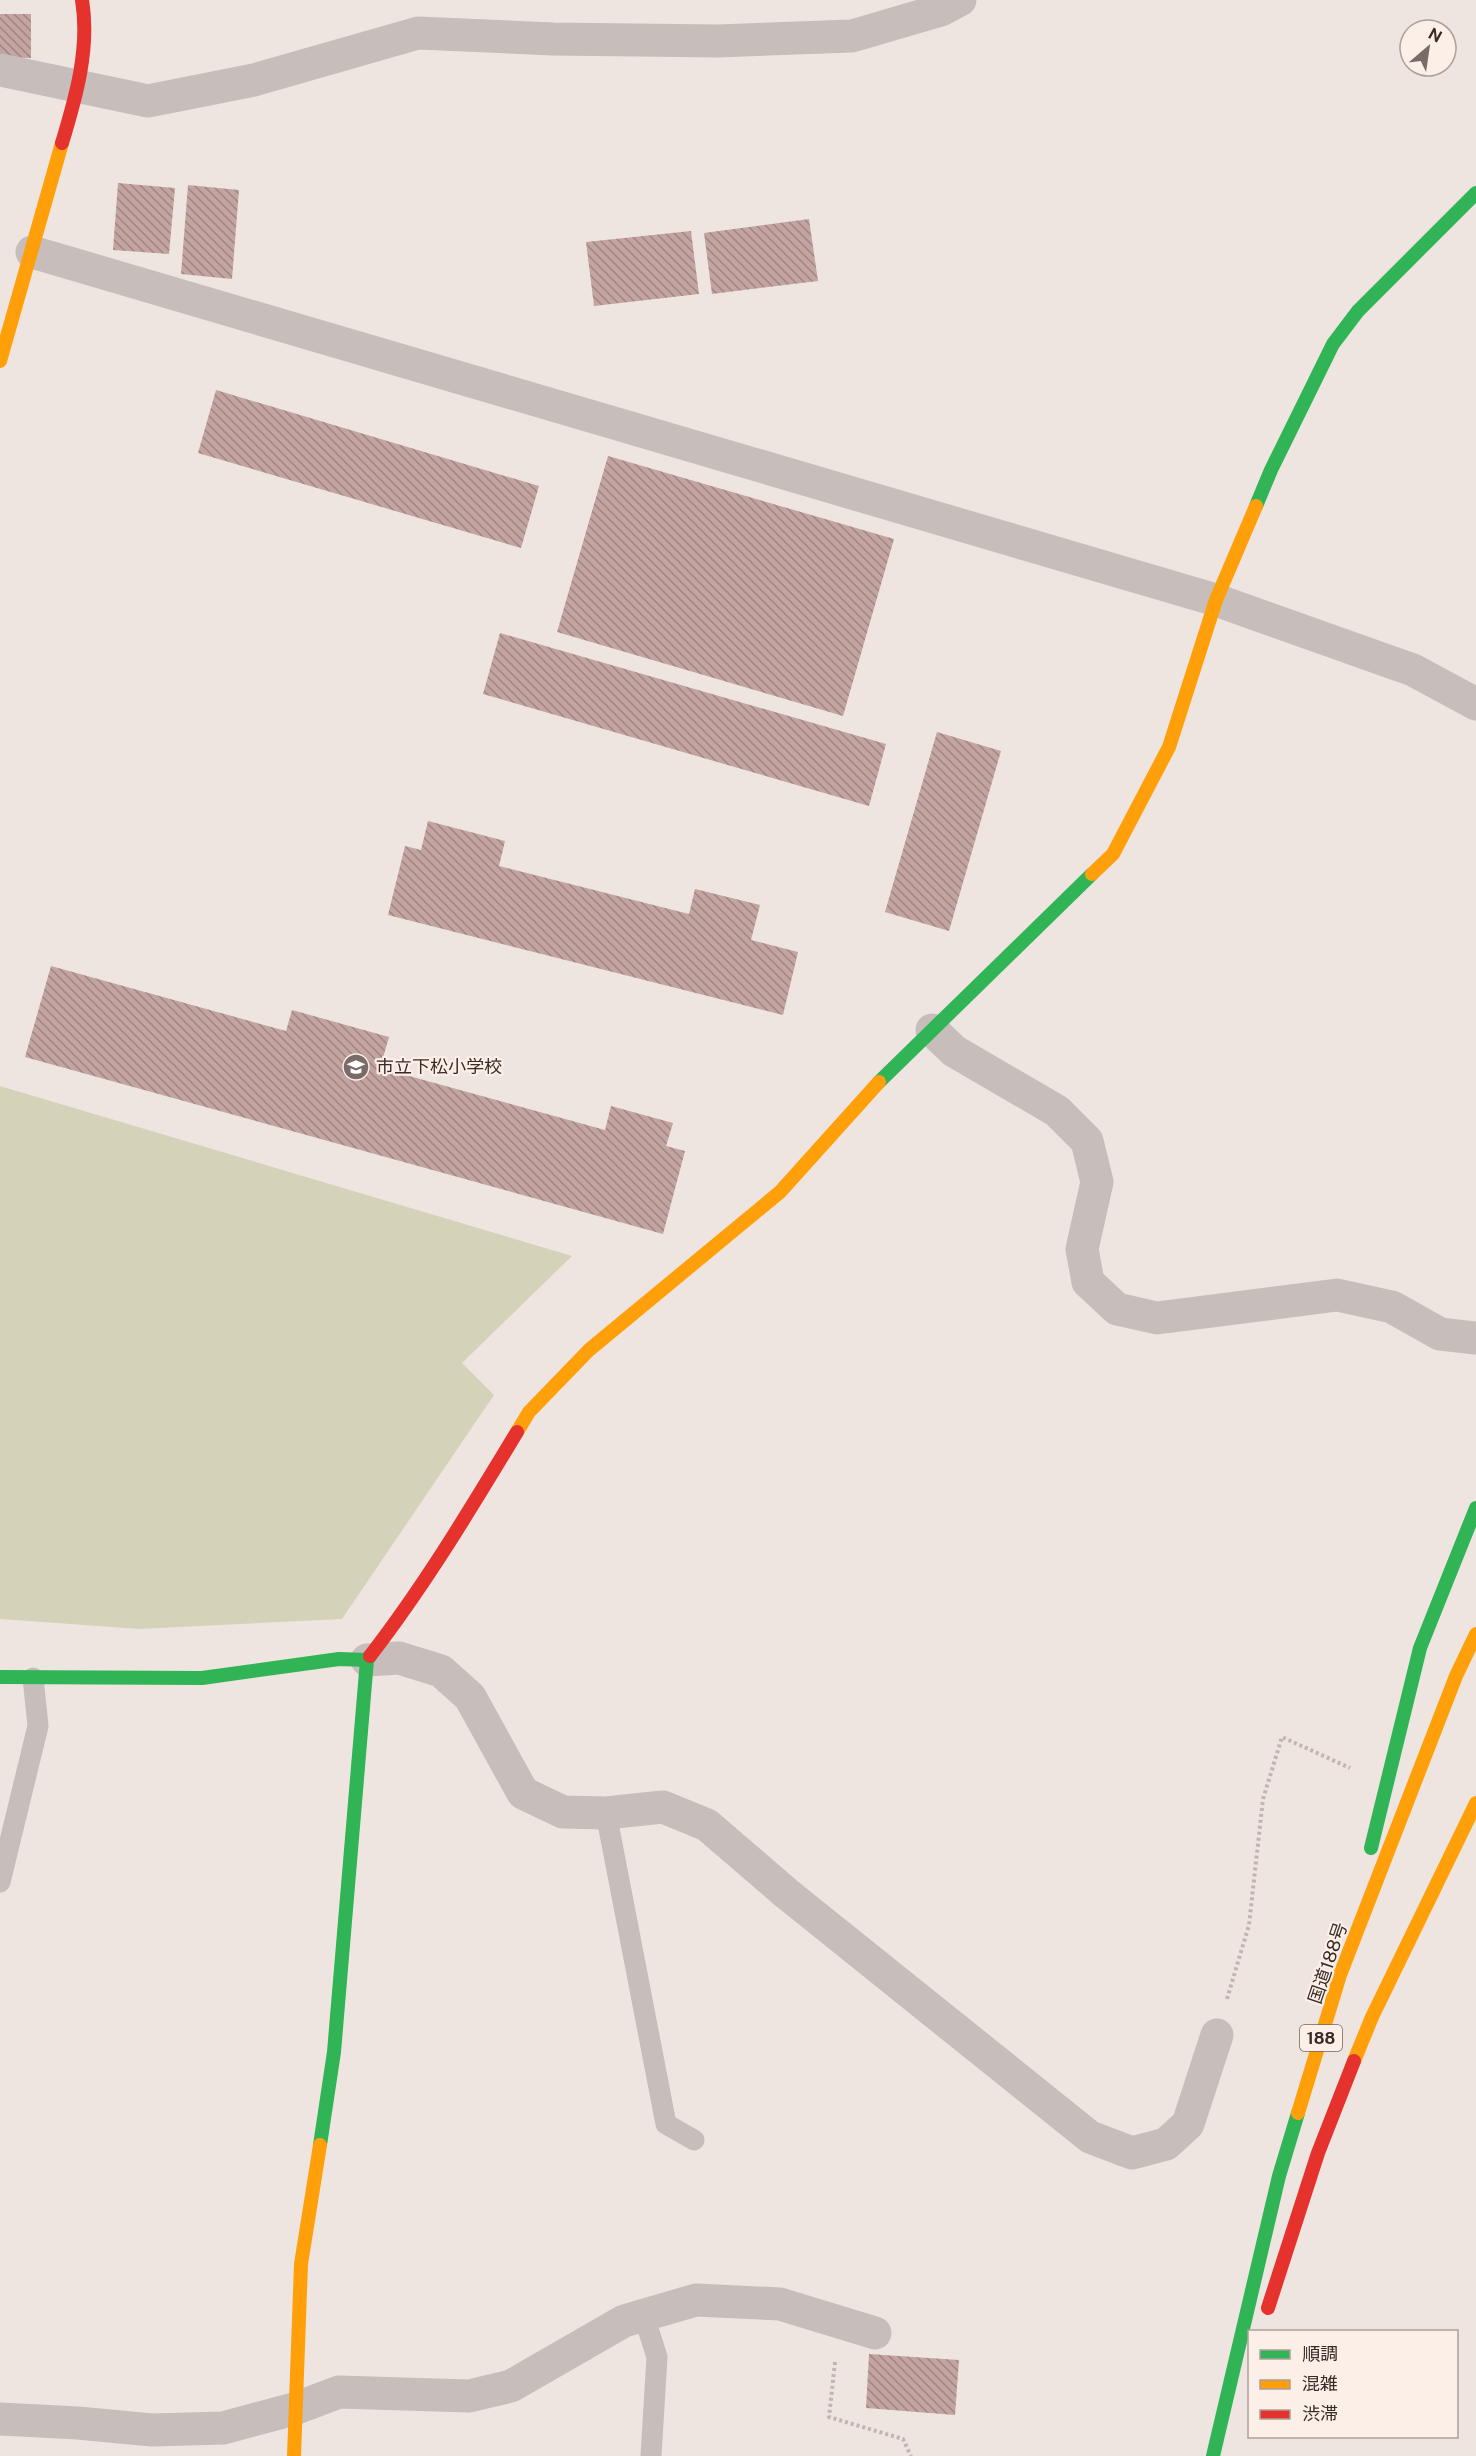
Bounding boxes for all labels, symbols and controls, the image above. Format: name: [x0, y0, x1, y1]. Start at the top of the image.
north arrow: [1398, 18, 1458, 78]
text: N: [1425, 24, 1445, 47]
school or university icon: 市立下松小学校: [341, 1052, 371, 1082]
place label: 市立下松小学校: [376, 1056, 502, 1077]
street label: 国道188号: [1304, 1919, 1351, 2006]
road number: 188: [1300, 2025, 1342, 2051]
legend: [1248, 2330, 1458, 2438]
text: 順調: [1302, 2343, 1338, 2364]
text: 混雑: [1302, 2373, 1338, 2394]
text: 渋滞: [1302, 2403, 1338, 2424]

